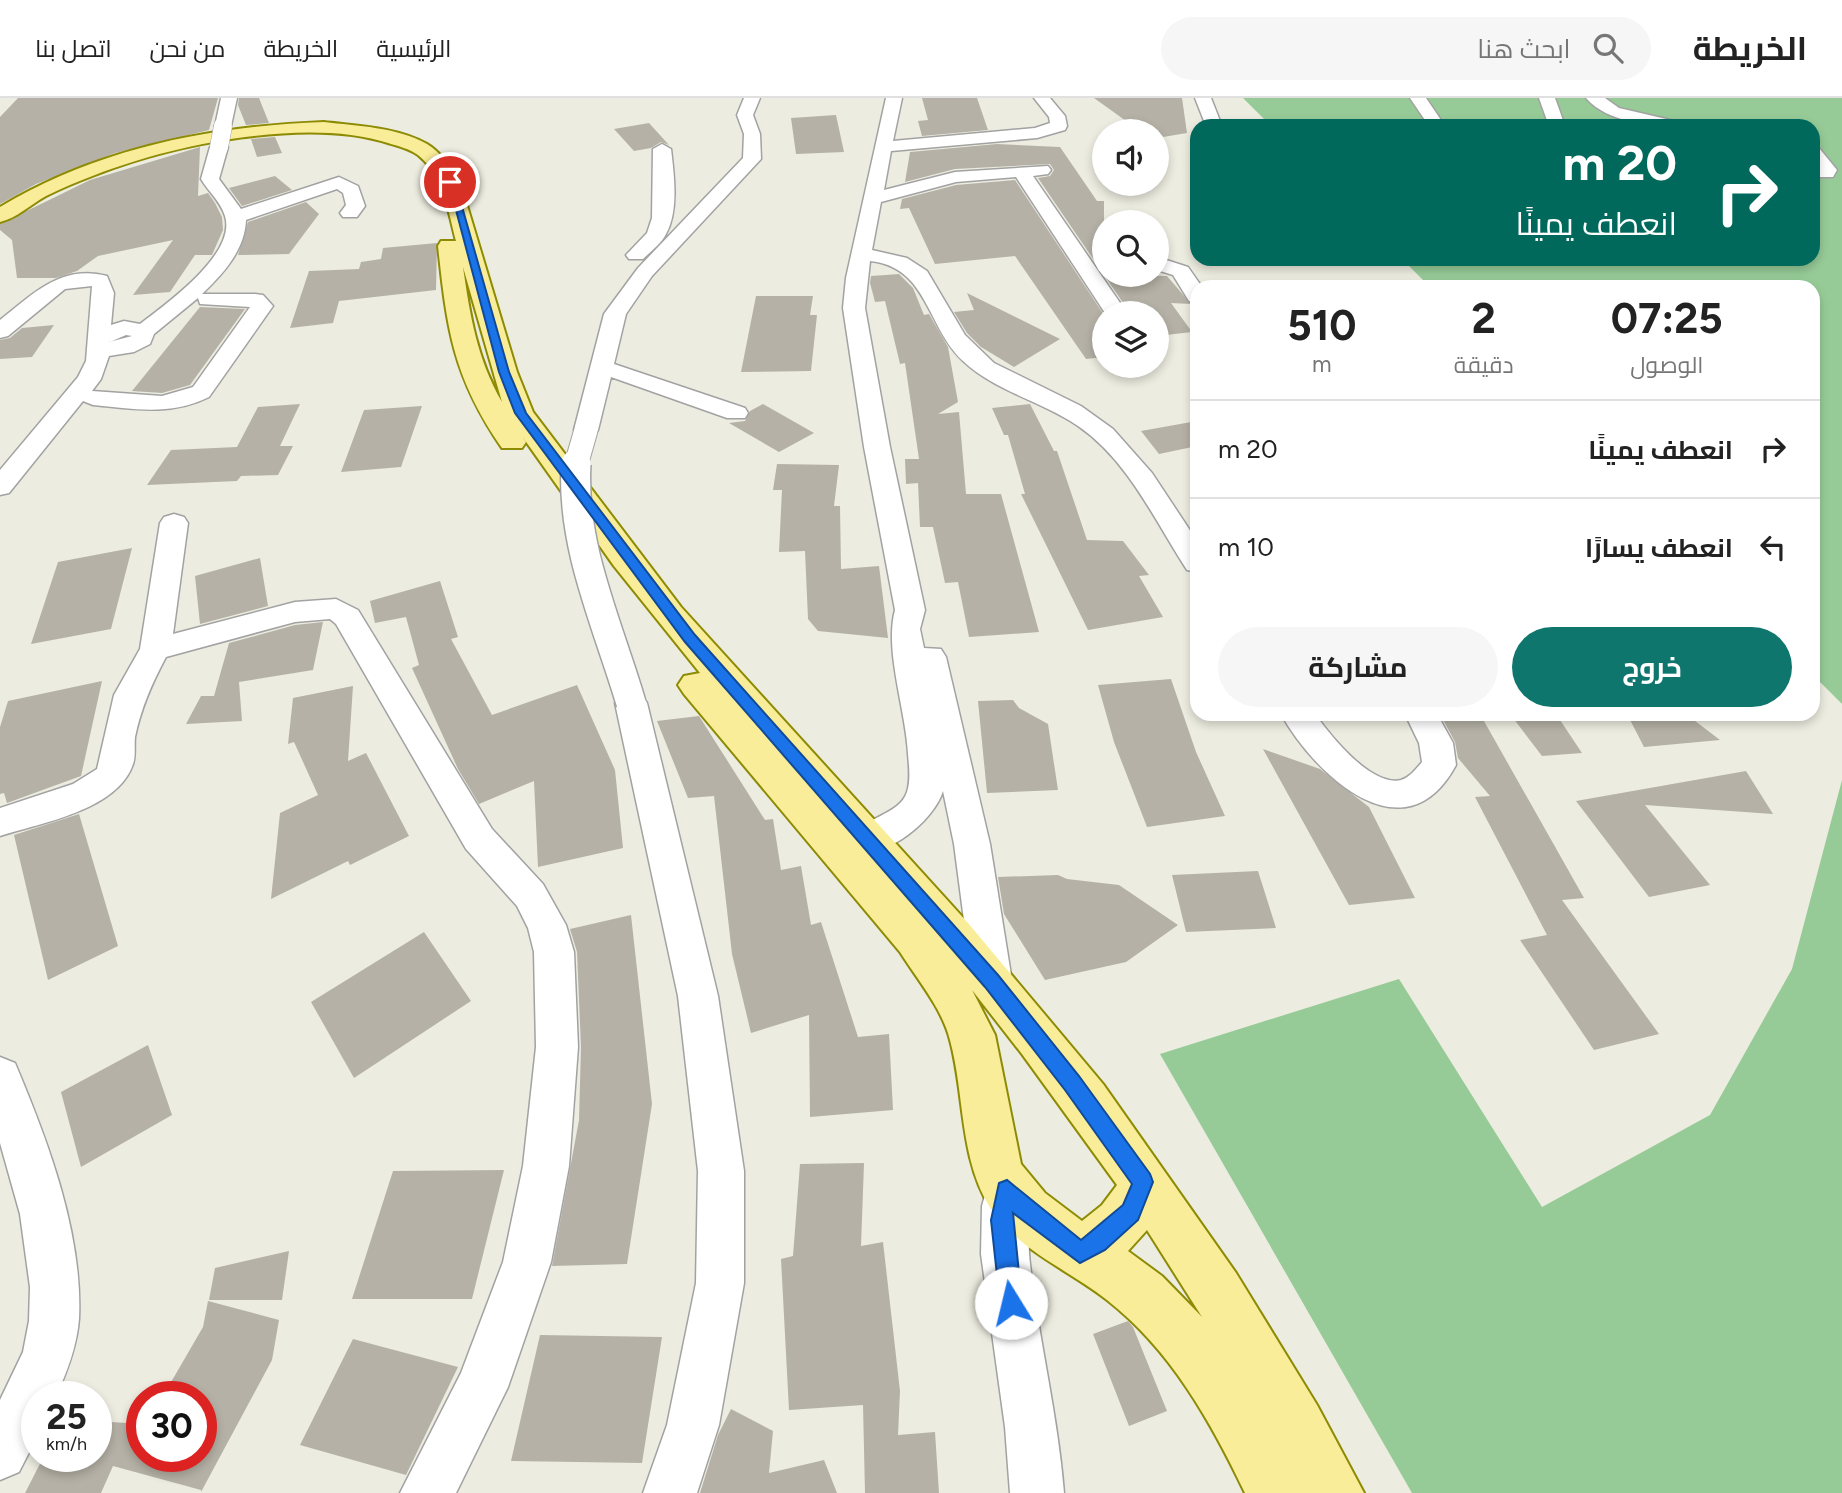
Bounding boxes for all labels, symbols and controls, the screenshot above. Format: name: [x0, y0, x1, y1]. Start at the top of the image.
search box: [1161, 17, 1651, 80]
icon: search: [1589, 29, 1627, 67]
text: الخريطة: [1693, 29, 1807, 68]
text: ابحث هنا: [1477, 33, 1571, 65]
text: اتصل بنا: [35, 34, 112, 63]
text: من نحن: [150, 34, 225, 63]
text: الخريطة: [263, 34, 338, 63]
text: الرئيسية: [376, 34, 452, 63]
map controls: [1092, 119, 1169, 378]
button: sound: [1092, 119, 1169, 196]
text: 20 m: [1562, 133, 1677, 192]
icon: right: [1701, 147, 1792, 238]
pin: [420, 152, 480, 212]
icon: arrive: [431, 163, 469, 201]
text: انعطف يمينًا: [1515, 205, 1677, 243]
button: search: [1092, 210, 1169, 287]
text: 2: [1472, 293, 1496, 344]
text: 07:25: [1611, 293, 1723, 344]
text: 510: [1287, 300, 1357, 351]
button: layers: [1092, 301, 1169, 378]
text: m: [1312, 350, 1332, 378]
text: دقيقة: [1454, 351, 1514, 379]
text: الوصول: [1630, 351, 1703, 379]
icon: right: [1754, 430, 1792, 468]
text: 20 m: [1218, 433, 1278, 465]
text: انعطف يمينًا: [1588, 434, 1733, 466]
icon: left: [1754, 528, 1792, 566]
text: 10 m: [1218, 531, 1274, 563]
text: انعطف يسارًا: [1585, 532, 1733, 564]
button: مشاركة: [1218, 627, 1498, 707]
button: خروج: [1512, 627, 1792, 707]
position arrow: [974, 1266, 1048, 1340]
speed limit sign: 30: [126, 1381, 217, 1472]
text: 25: [46, 1396, 87, 1438]
text: km/h: [46, 1433, 87, 1455]

